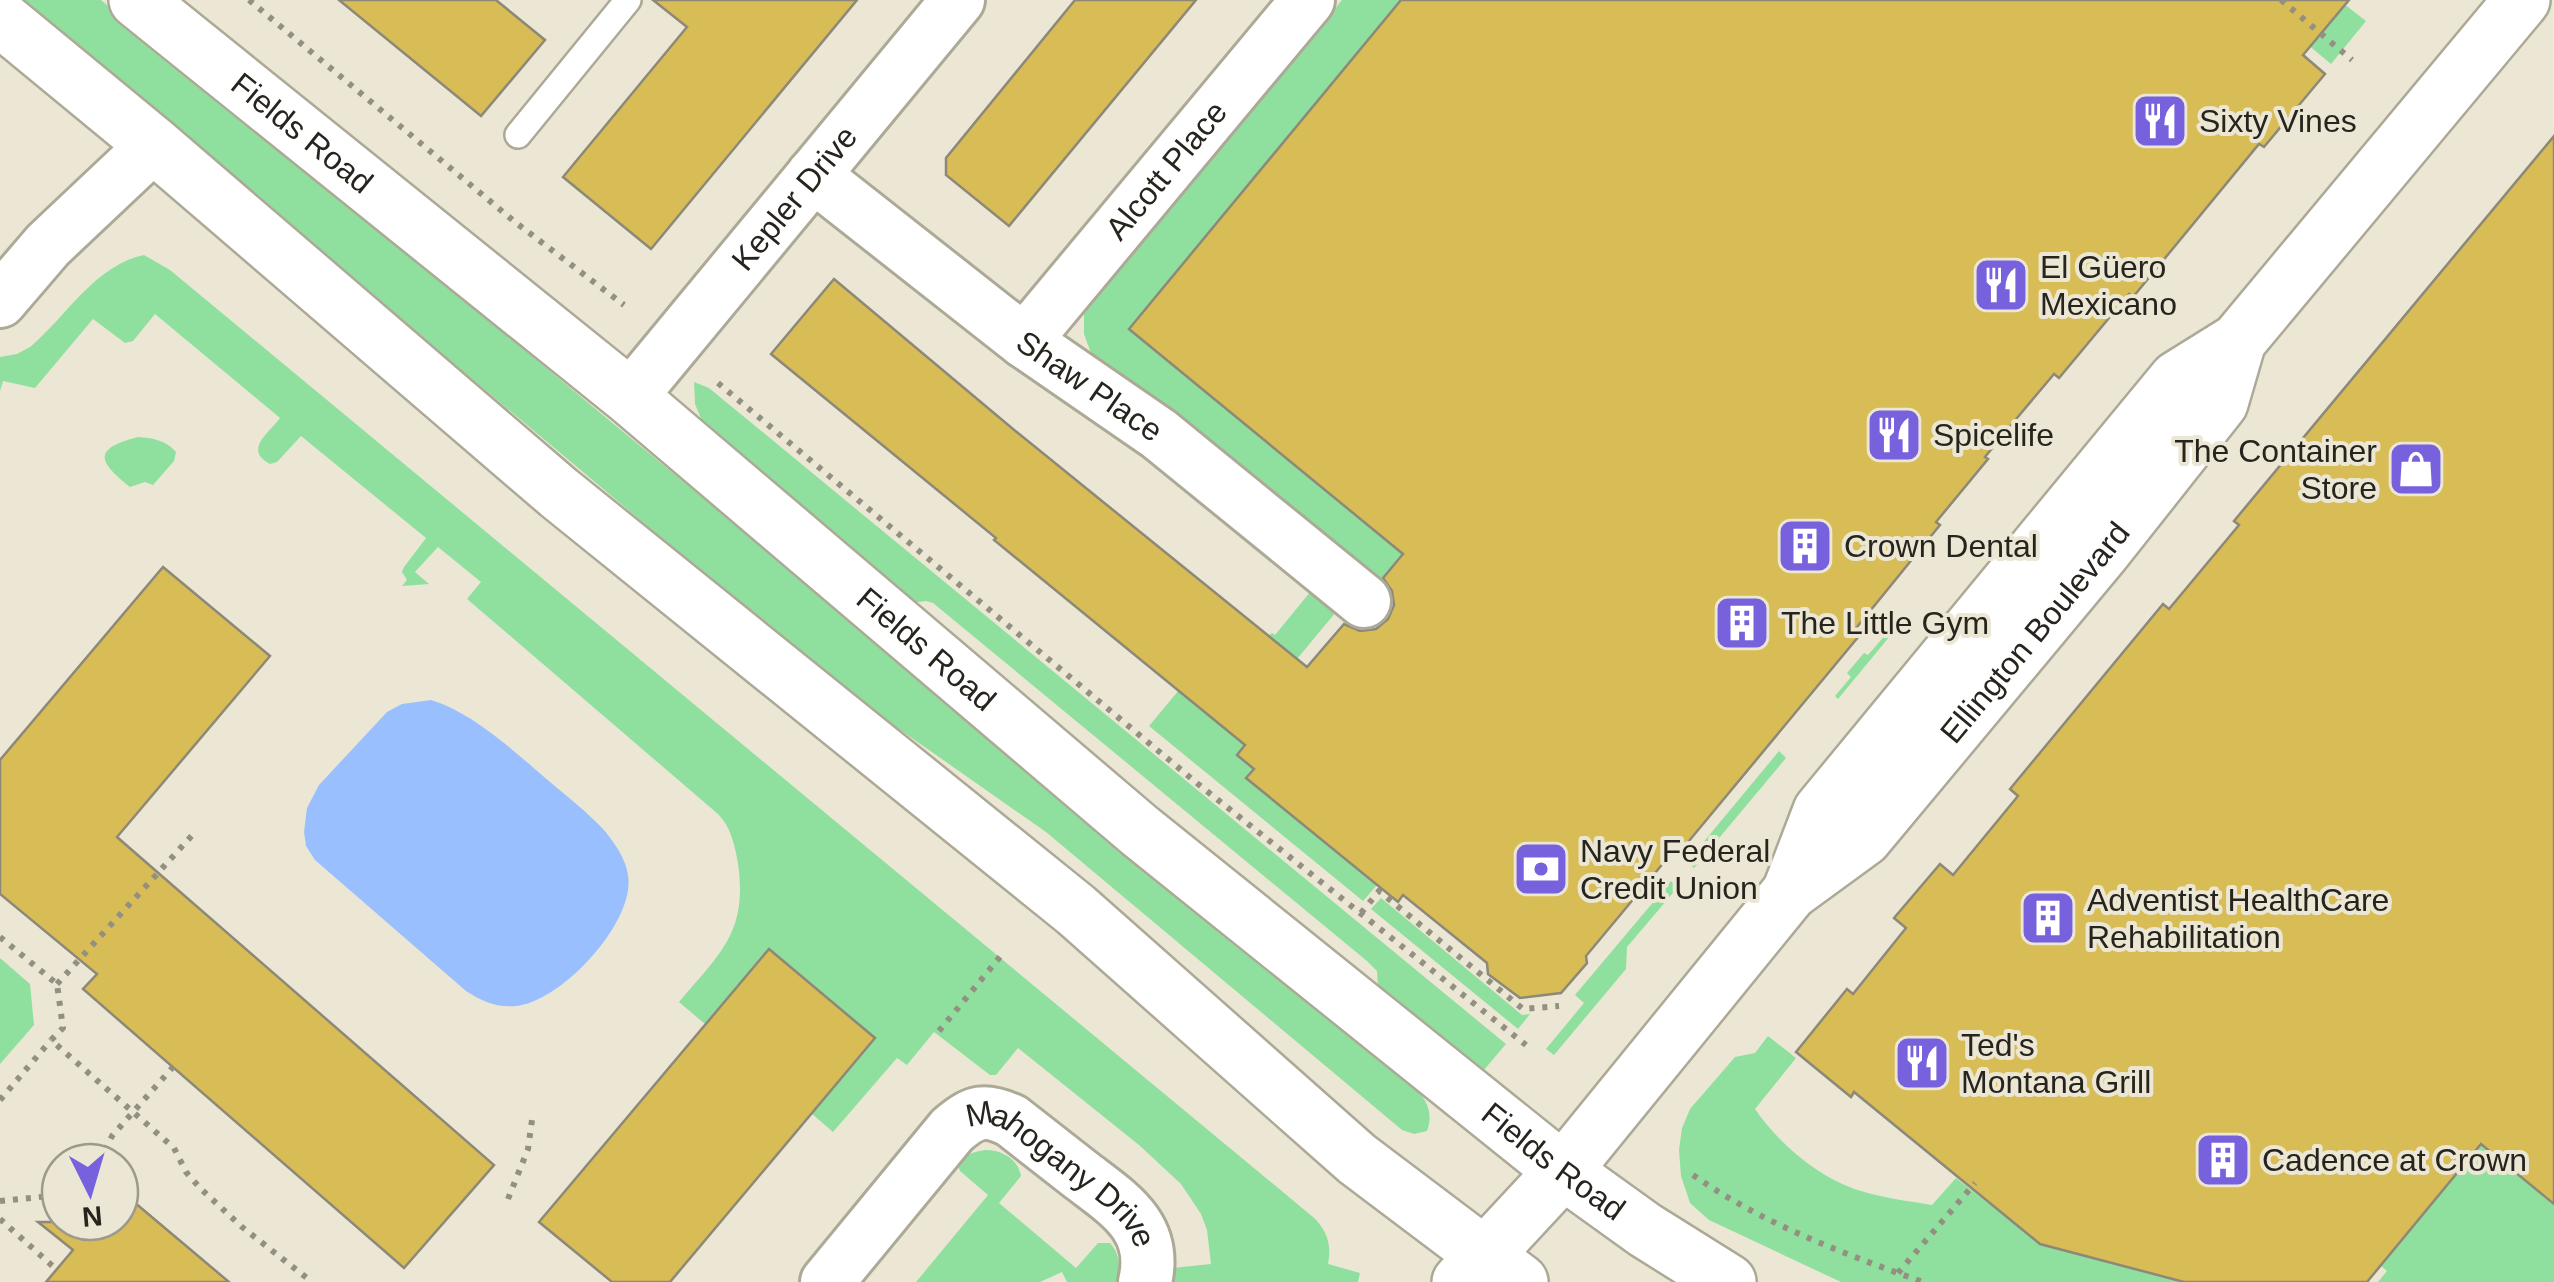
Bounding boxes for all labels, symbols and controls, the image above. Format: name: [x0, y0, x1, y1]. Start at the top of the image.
street label: Fields Road: [224, 65, 380, 201]
restaurant icon: Sixty Vines: [2130, 91, 2190, 151]
street label: Alcott Place: [1098, 94, 1234, 247]
place label: Sixty Vines: [2199, 103, 2357, 139]
street label: Kepler Drive: [724, 119, 864, 277]
place label: El Güero Mexicano: [2040, 249, 2177, 322]
restaurant icon: El Güero Mexicano: [1971, 255, 2031, 315]
street label: Shaw Place: [1010, 323, 1169, 449]
restaurant icon: Spicelife: [1864, 405, 1924, 465]
place label: Spicelife: [1933, 417, 2054, 453]
place label: The Container Store: [2174, 433, 2377, 506]
shop icon: The Container Store: [2386, 439, 2446, 499]
street label: Ellington Boulevard: [1933, 515, 2137, 750]
building icon: Crown Dental: [1775, 516, 1835, 576]
place label: Crown Dental: [1844, 528, 2038, 564]
street label: Fields Road: [850, 580, 1003, 718]
building icon: The Little Gym: [1712, 593, 1772, 653]
place label: The Little Gym: [1781, 605, 1989, 641]
place label: Navy Federal Credit Union: [1580, 833, 1770, 906]
bank icon: Navy Federal Credit Union: [1511, 839, 1571, 899]
place label: Adventist HealthCare Rehabilitation: [2087, 882, 2389, 955]
building icon: Adventist HealthCare Rehabilitation: [2018, 888, 2078, 948]
place label: Ted's Montana Grill: [1961, 1027, 2151, 1100]
restaurant icon: Ted's Montana Grill: [1892, 1033, 1952, 1093]
street label: Mahogany Drive: [963, 1093, 1163, 1252]
street label: Fields Road: [1475, 1095, 1632, 1228]
building icon: Cadence at Crown: [2193, 1130, 2253, 1190]
north arrow: [40, 1142, 140, 1242]
place label: Cadence at Crown: [2262, 1142, 2527, 1178]
text: N: [81, 1200, 104, 1233]

